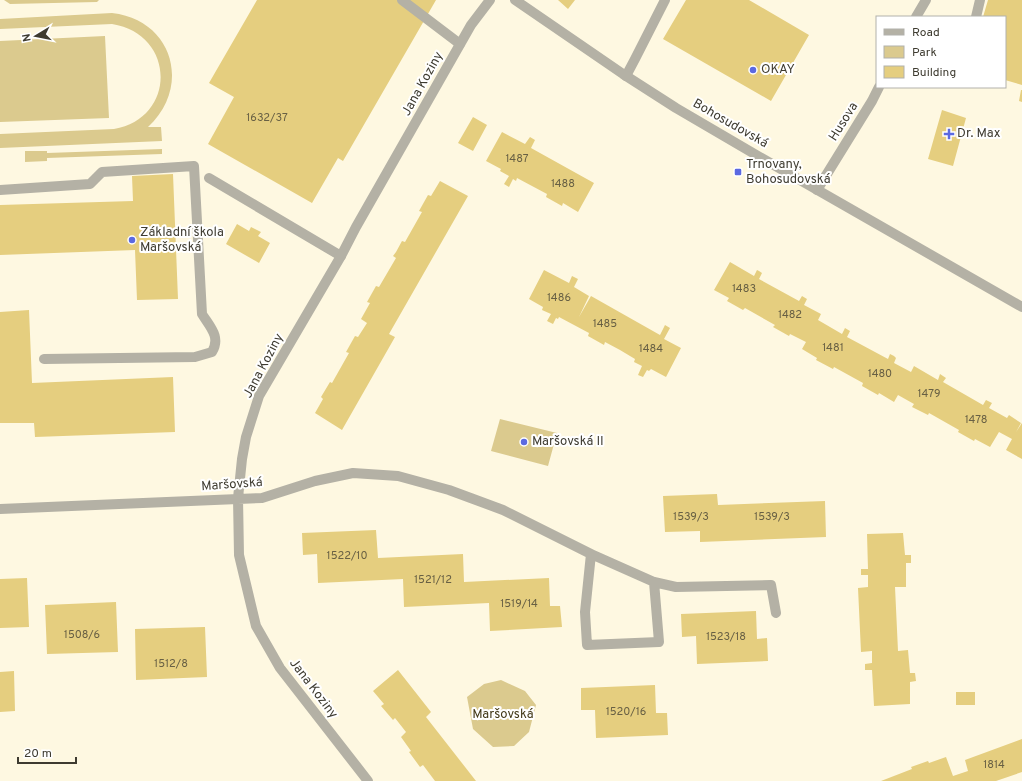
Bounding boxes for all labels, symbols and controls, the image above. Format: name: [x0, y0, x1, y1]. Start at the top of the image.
north arrow: [16, 16, 56, 56]
legend: [876, 16, 1006, 88]
text: Road: [912, 25, 940, 41]
text: N: [20, 32, 35, 43]
text: Park: [912, 45, 937, 61]
street label: Jana Koziny: [399, 49, 447, 119]
place label: OKAY: [761, 62, 795, 78]
marker: OKAY: [748, 65, 758, 75]
text: Building: [912, 65, 956, 81]
street label: Bohosudovská: [689, 96, 771, 152]
street label: Husova: [826, 100, 862, 144]
house number: 1632/37: [246, 111, 288, 125]
place label: Dr. Max: [957, 126, 1001, 142]
marker: Dr. Max: [944, 129, 954, 139]
house number: 1487: [505, 152, 529, 166]
place label: Trnovany, Bohosudovská: [746, 157, 831, 188]
marker: Trnovany, Bohosudovská: [733, 167, 743, 177]
house number: 1488: [551, 177, 575, 191]
place label: Základní škola Maršovská: [140, 225, 224, 256]
marker: Základní škola Maršovská: [127, 235, 137, 245]
house number: 1483: [732, 282, 756, 296]
house number: 1486: [547, 291, 571, 305]
house number: 1482: [778, 308, 802, 322]
house number: 1485: [593, 317, 617, 331]
street label: Jana Koziny: [240, 331, 288, 401]
house number: 1481: [822, 341, 844, 355]
house number: 1484: [639, 342, 663, 356]
house number: 1480: [868, 367, 892, 381]
house number: 1479: [918, 387, 940, 401]
house number: 1478: [965, 413, 987, 427]
place label: Maršovská II: [532, 434, 604, 450]
marker: Maršovská II: [519, 437, 529, 447]
street label: Maršovská: [201, 475, 263, 495]
house number: 1539/3: [673, 510, 709, 524]
house number: 1539/3: [754, 510, 790, 524]
house number: 1522/10: [327, 549, 367, 563]
house number: 1521/12: [414, 573, 452, 587]
house number: 1519/14: [500, 597, 538, 611]
house number: 1508/6: [64, 628, 100, 642]
house number: 1523/18: [706, 630, 746, 644]
street label: Jana Koziny: [285, 656, 341, 722]
house number: 1512/8: [154, 657, 188, 671]
house number: 1520/16: [606, 705, 646, 719]
park label: Maršovská: [472, 707, 534, 723]
scale bar: [18, 739, 76, 765]
text: 20 m: [24, 746, 52, 762]
house number: 1814: [983, 758, 1005, 772]

